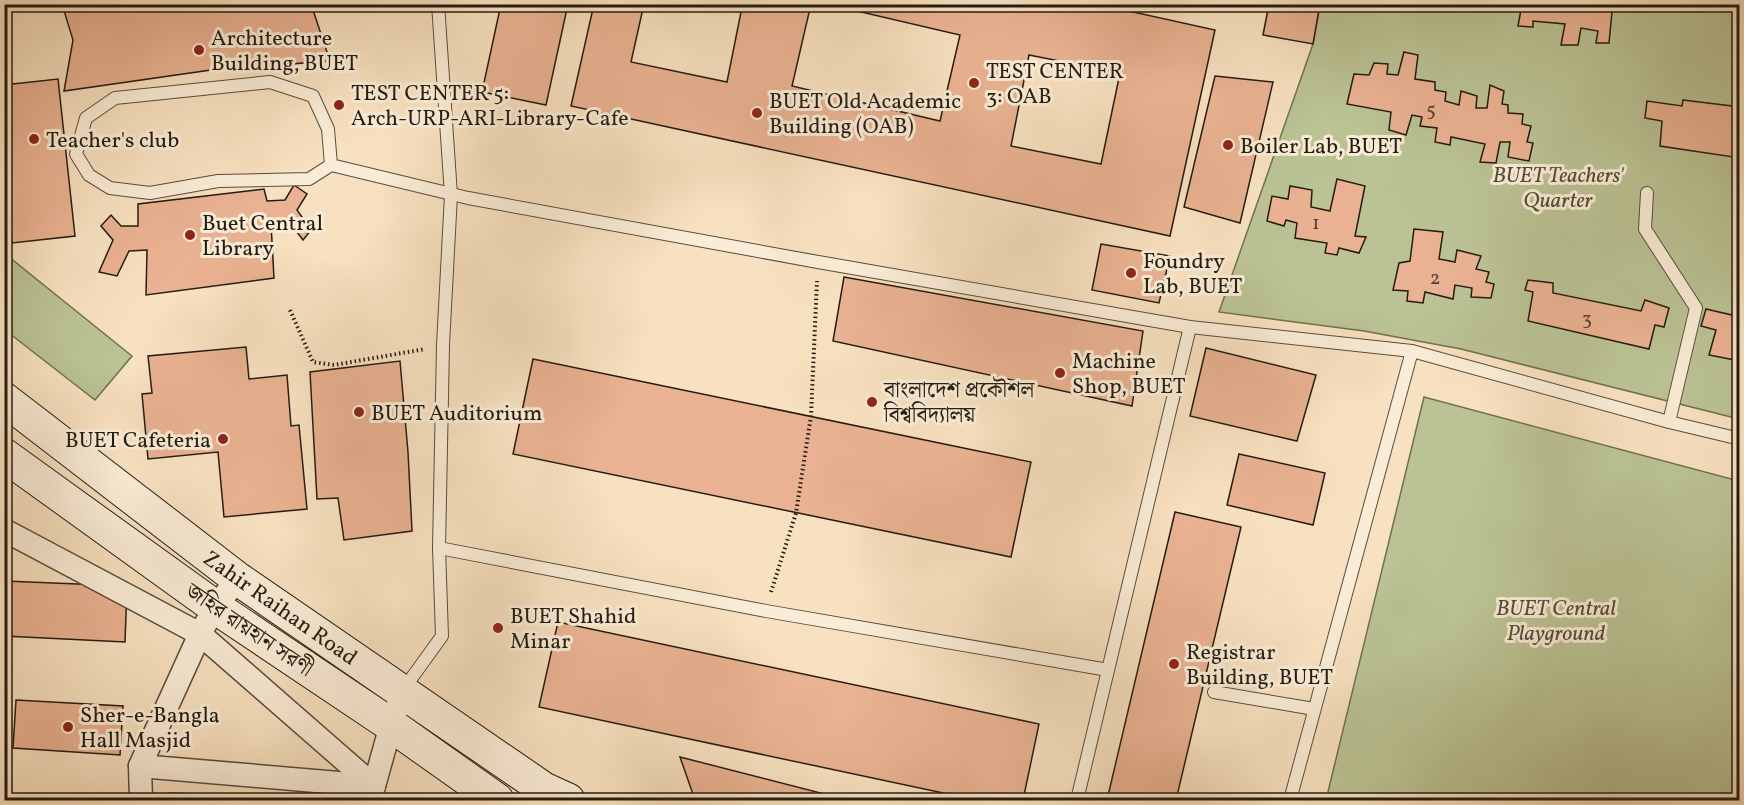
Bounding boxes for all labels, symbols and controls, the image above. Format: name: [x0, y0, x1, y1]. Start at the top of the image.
place label: Architecture Building, BUET: [211, 24, 358, 80]
marker: Architecture Building, BUET: [192, 43, 206, 57]
place label: TEST CENTER 3: OAB: [986, 57, 1124, 113]
marker: TEST CENTER 3: OAB: [967, 76, 981, 90]
place label: TEST CENTER 5: Arch-URP-ARI-Library-Cafe: [351, 79, 629, 135]
place label: BUET Old Academic Building (OAB): [769, 87, 961, 143]
house number: 5: [1426, 97, 1436, 125]
marker: TEST CENTER 5: Arch-URP-ARI-Library-Cafe: [332, 98, 346, 112]
marker: BUET Old Academic Building (OAB): [750, 106, 764, 120]
place label: Teacher's club: [46, 126, 179, 157]
marker: Teacher's club: [27, 132, 41, 146]
place label: Boiler Lab, BUET: [1240, 132, 1402, 163]
marker: Boiler Lab, BUET: [1221, 138, 1235, 152]
park label: BUET Teachers' Quarter: [1492, 161, 1624, 217]
place label: Buet Central Library: [202, 209, 323, 265]
house number: 1: [1312, 210, 1320, 238]
marker: Buet Central Library: [183, 228, 197, 242]
place label: Foundry Lab, BUET: [1143, 247, 1243, 303]
house number: 2: [1430, 265, 1440, 293]
marker: Foundry Lab, BUET: [1124, 266, 1138, 280]
house number: 3: [1582, 306, 1592, 334]
place label: Machine Shop, BUET: [1072, 347, 1186, 403]
marker: Machine Shop, BUET: [1053, 366, 1067, 380]
place label: বাংলাদেশ প্রকৌশল বিশ্ববিদ্যালয়: [883, 376, 1036, 432]
marker: বাংলাদেশ প্রকৌশল বিশ্ববিদ্যালয়: [865, 395, 879, 409]
place label: BUET Auditorium: [371, 399, 542, 430]
marker: BUET Auditorium: [352, 405, 366, 419]
place label: BUET Cafeteria: [65, 426, 211, 457]
marker: BUET Cafeteria: [216, 432, 230, 446]
street label: Zahir Raihan Road: [196, 544, 363, 674]
street label: জহির রায়হান সরণী: [178, 576, 319, 685]
park label: BUET Central Playground: [1496, 594, 1616, 650]
place label: BUET Shahid Minar: [510, 602, 636, 658]
marker: BUET Shahid Minar: [491, 621, 505, 635]
place label: Registrar Building, BUET: [1186, 638, 1333, 694]
marker: Registrar Building, BUET: [1167, 657, 1181, 671]
place label: Sher-e-Bangla Hall Masjid: [80, 701, 220, 757]
marker: Sher-e-Bangla Hall Masjid: [61, 720, 75, 734]

